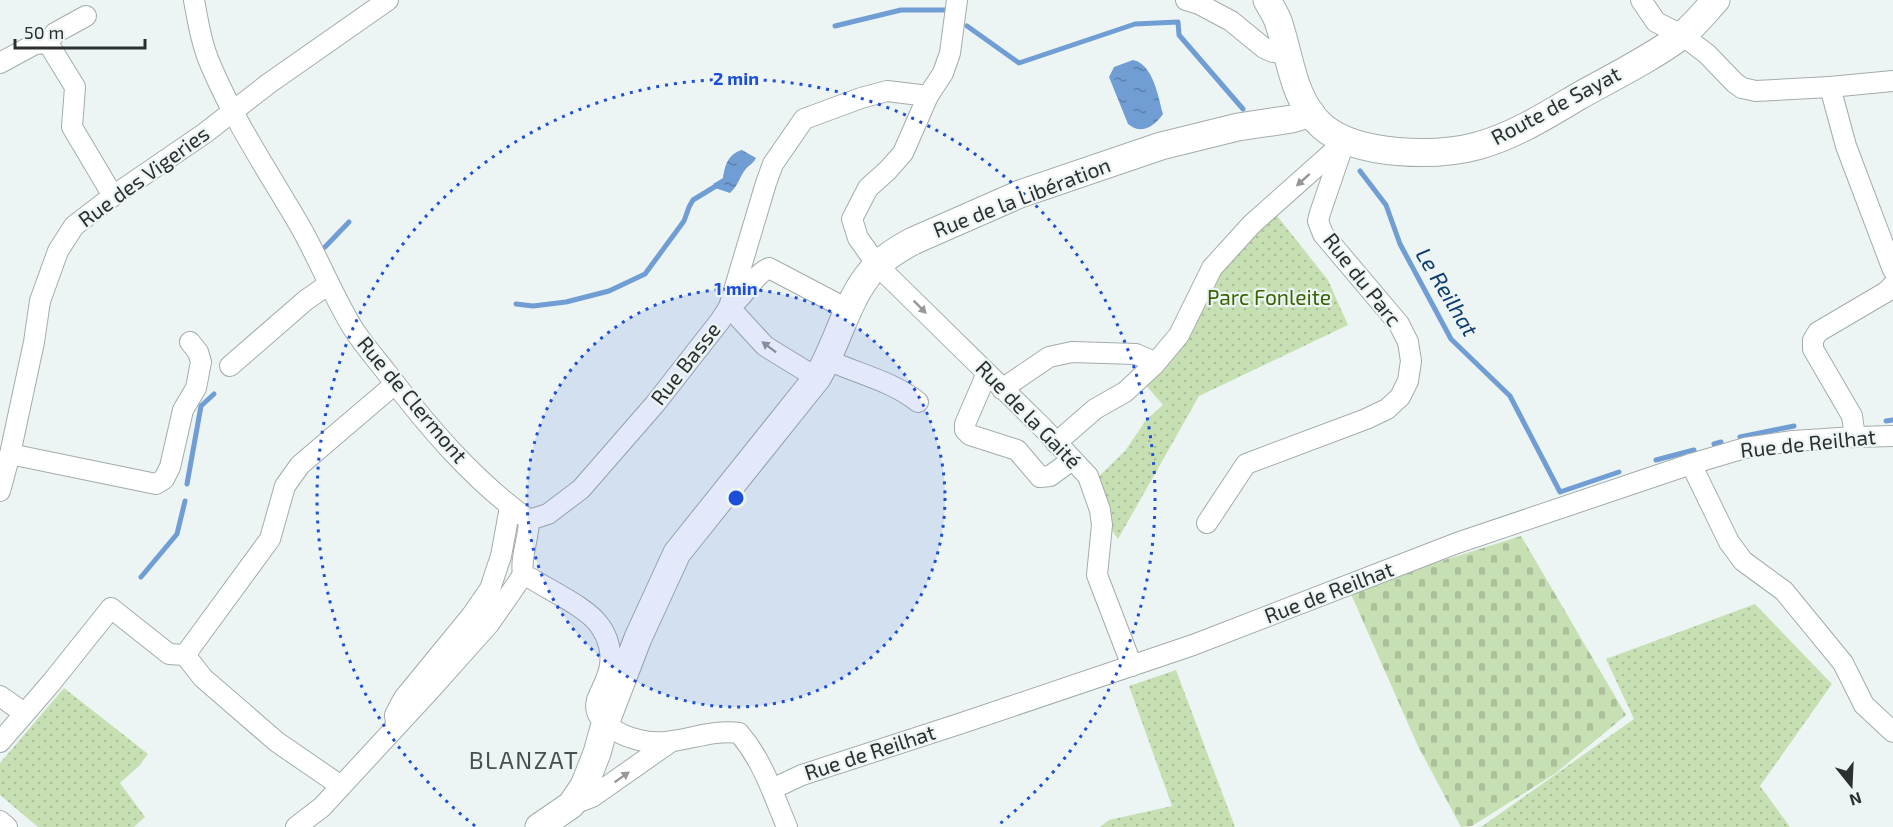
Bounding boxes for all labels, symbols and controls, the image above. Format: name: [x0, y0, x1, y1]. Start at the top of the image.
scale bar: [15, 12, 146, 50]
text: 50 m: [24, 21, 64, 43]
street label: Route de Sayat: [1486, 60, 1624, 149]
text: 2 min: [713, 67, 759, 89]
street label: Rue des Vigeries: [73, 120, 213, 232]
street label: Rue de la Libération: [929, 151, 1114, 242]
one-way arrow: [1295, 173, 1310, 187]
street label: Rue du Parc: [1319, 227, 1407, 331]
water label: Le Reilhat: [1411, 243, 1485, 341]
text: 1 min: [714, 277, 758, 299]
park label: Parc Fonleite: [1207, 284, 1331, 309]
one-way arrow: [912, 299, 926, 313]
street label: Rue Basse: [645, 317, 725, 409]
street label: Rue de Clermont: [353, 331, 473, 467]
one-way arrow: [761, 341, 777, 354]
street label: Rue de la Gaité: [971, 355, 1087, 473]
street label: Rue de Reilhat: [1739, 423, 1877, 462]
centre of rings: [726, 488, 746, 508]
street label: Rue de Reilhat: [1260, 556, 1397, 628]
street label: Rue de Reilhat: [801, 719, 938, 785]
district label: BLANZAT: [469, 745, 579, 774]
north arrow: [1821, 755, 1881, 815]
one-way arrow: [613, 771, 629, 783]
text: N: [1847, 789, 1864, 811]

